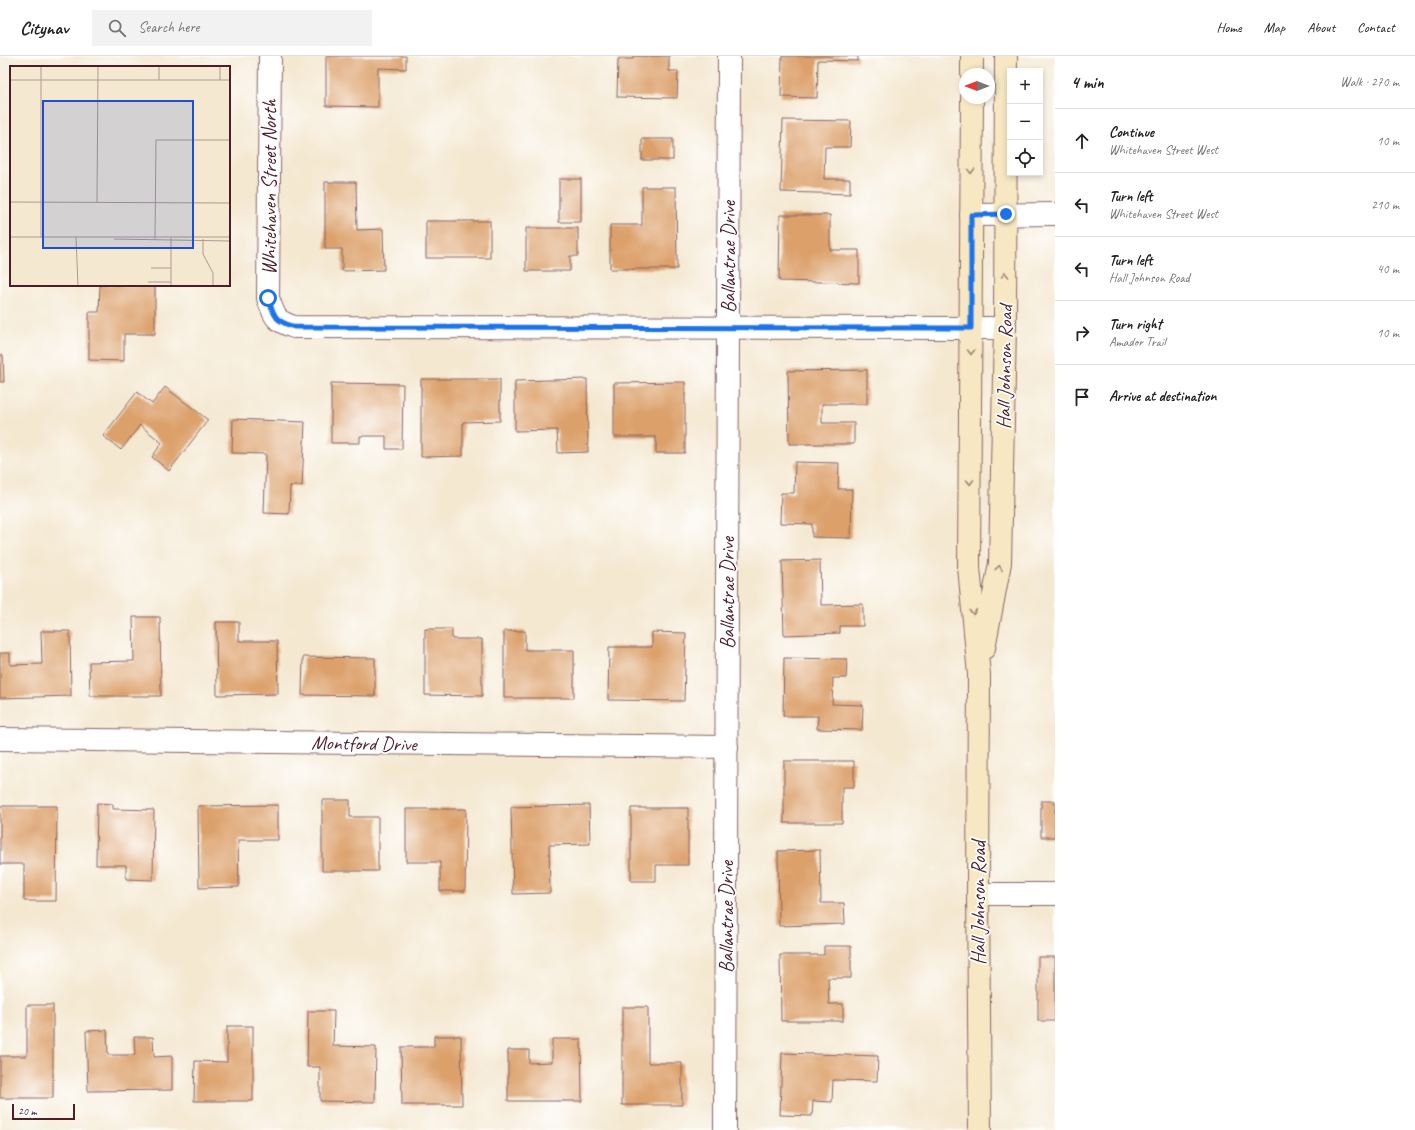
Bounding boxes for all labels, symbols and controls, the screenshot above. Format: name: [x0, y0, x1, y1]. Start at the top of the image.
search box: [92, 10, 372, 46]
text: Citynav: [20, 16, 68, 40]
icon: search: [106, 17, 128, 39]
text: Search here: [138, 18, 199, 37]
text: Home: [1216, 19, 1242, 36]
text: Map: [1264, 19, 1285, 36]
text: About: [1307, 19, 1335, 36]
text: Contact: [1357, 19, 1395, 36]
inset map: [10, 66, 230, 286]
north arrow: [959, 68, 995, 104]
map controls: [1007, 68, 1043, 176]
button: +: [1007, 68, 1043, 104]
text: 4 min: [1071, 72, 1104, 93]
text: Walk · 270 m: [1340, 74, 1399, 90]
street label: Whitehaven Street North: [257, 98, 282, 275]
button: −: [1007, 104, 1043, 140]
text: Continue: [1109, 123, 1154, 142]
icon: ahead: [1071, 130, 1093, 152]
text: 10 m: [1377, 133, 1399, 149]
button: locate: [1007, 140, 1043, 176]
text: Whitehaven Street West: [1109, 142, 1218, 158]
one-way arrow: [967, 168, 975, 174]
text: Turn left: [1109, 187, 1152, 206]
icon: left: [1071, 194, 1093, 216]
text: 210 m: [1371, 197, 1399, 213]
street label: Ballantrae Drive: [716, 200, 741, 313]
route end: [997, 205, 1015, 223]
text: Whitehaven Street West: [1109, 206, 1218, 222]
text: Turn left: [1109, 251, 1152, 270]
icon: left: [1071, 258, 1093, 280]
text: 40 m: [1377, 261, 1399, 277]
text: Hall Johnson Road: [1109, 270, 1190, 286]
one-way arrow: [1001, 272, 1009, 278]
route start: [259, 289, 277, 307]
street label: Hall Johnson Road: [991, 302, 1018, 429]
text: Turn right: [1109, 315, 1162, 334]
icon: right: [1071, 322, 1093, 344]
text: 10 m: [1377, 325, 1399, 341]
text: Amador Trail: [1109, 334, 1166, 350]
one-way arrow: [967, 349, 975, 355]
icon: arrive: [1071, 386, 1093, 408]
text: Arrive at destination: [1109, 387, 1216, 406]
one-way arrow: [966, 479, 974, 485]
street label: Ballantrae Drive: [715, 536, 740, 649]
one-way arrow: [994, 565, 1003, 571]
one-way arrow: [969, 609, 978, 615]
street label: Montford Drive: [311, 730, 418, 757]
street label: Hall Johnson Road: [966, 838, 991, 965]
street label: Ballantrae Drive: [714, 860, 739, 973]
scale bar: [12, 1102, 75, 1121]
text: 20 m: [18, 1104, 37, 1118]

